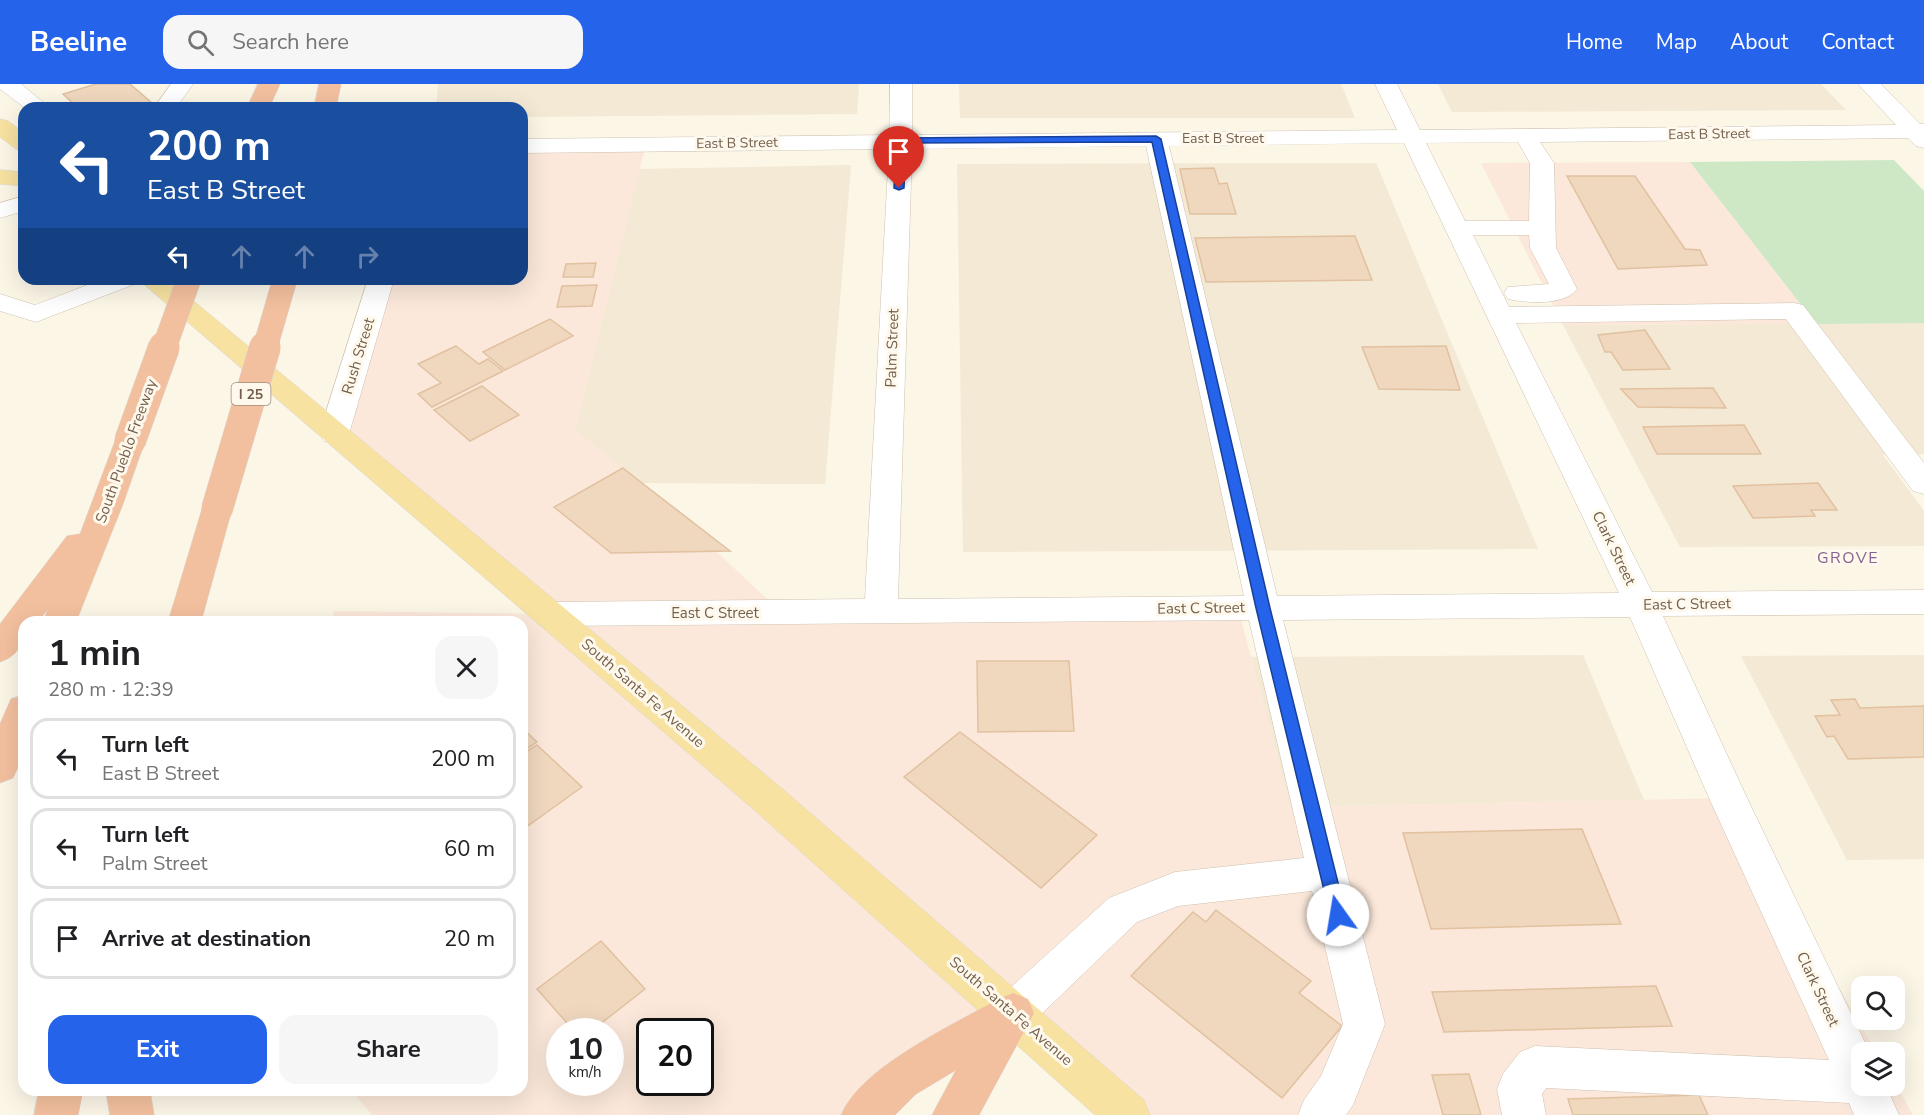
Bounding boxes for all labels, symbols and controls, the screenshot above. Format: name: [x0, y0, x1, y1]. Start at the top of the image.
search box: [163, 15, 583, 69]
text: Beeline: [30, 23, 127, 61]
icon: search: [184, 26, 217, 59]
text: Search here: [232, 27, 349, 57]
text: Home: [1566, 28, 1623, 56]
text: Map: [1656, 28, 1697, 56]
text: About: [1730, 28, 1788, 56]
text: Contact: [1821, 28, 1894, 56]
text: 200 m: [147, 118, 271, 175]
street label: East B Street: [1668, 124, 1750, 144]
icon: left: [48, 126, 126, 204]
pin: [873, 126, 924, 188]
street label: East B Street: [1182, 129, 1264, 148]
street label: East B Street: [696, 133, 778, 153]
icon: arrive: [882, 135, 915, 168]
text: East B Street: [147, 172, 305, 209]
icon: left: [162, 240, 195, 273]
icon: ahead: [225, 240, 258, 273]
icon: ahead: [288, 240, 321, 273]
icon: right: [351, 240, 384, 273]
street label: Palm Street: [881, 307, 903, 388]
street label: Rush Street: [337, 315, 379, 397]
street label: South Pueblo Freeway: [91, 376, 161, 526]
road number: I 25: [232, 383, 270, 405]
street label: Clark Street: [1587, 508, 1641, 589]
district label: GROVE: [1817, 547, 1879, 569]
street label: East C Street: [1643, 593, 1732, 615]
street label: East C Street: [1157, 597, 1246, 619]
street label: East C Street: [671, 603, 760, 623]
text: 1 min: [48, 629, 141, 678]
street label: South Santa Fe Avenue: [577, 634, 709, 752]
button: close: [435, 636, 498, 699]
text: 280 m · 12:39: [48, 676, 174, 703]
text: Turn left: [102, 730, 189, 760]
icon: left: [51, 742, 84, 775]
text: 200 m: [431, 744, 495, 774]
text: East B Street: [102, 760, 219, 787]
text: Turn left: [102, 820, 189, 850]
icon: left: [51, 832, 84, 865]
text: 60 m: [444, 834, 495, 864]
text: Palm Street: [102, 850, 208, 877]
position arrow: [1306, 883, 1370, 947]
icon: arrive: [51, 922, 84, 955]
text: Arrive at destination: [102, 924, 311, 954]
text: 20 m: [444, 924, 495, 954]
street label: Clark Street: [1792, 948, 1844, 1030]
street label: South Santa Fe Avenue: [945, 952, 1077, 1070]
map controls: [1851, 976, 1905, 1096]
button: search: [1851, 976, 1905, 1030]
button: Exit: [48, 1015, 267, 1084]
button: Share: [279, 1015, 498, 1084]
speed limit sign: 20: [636, 1018, 714, 1096]
text: 10: [567, 1029, 603, 1070]
button: layers: [1851, 1042, 1905, 1096]
text: km/h: [568, 1062, 602, 1082]

